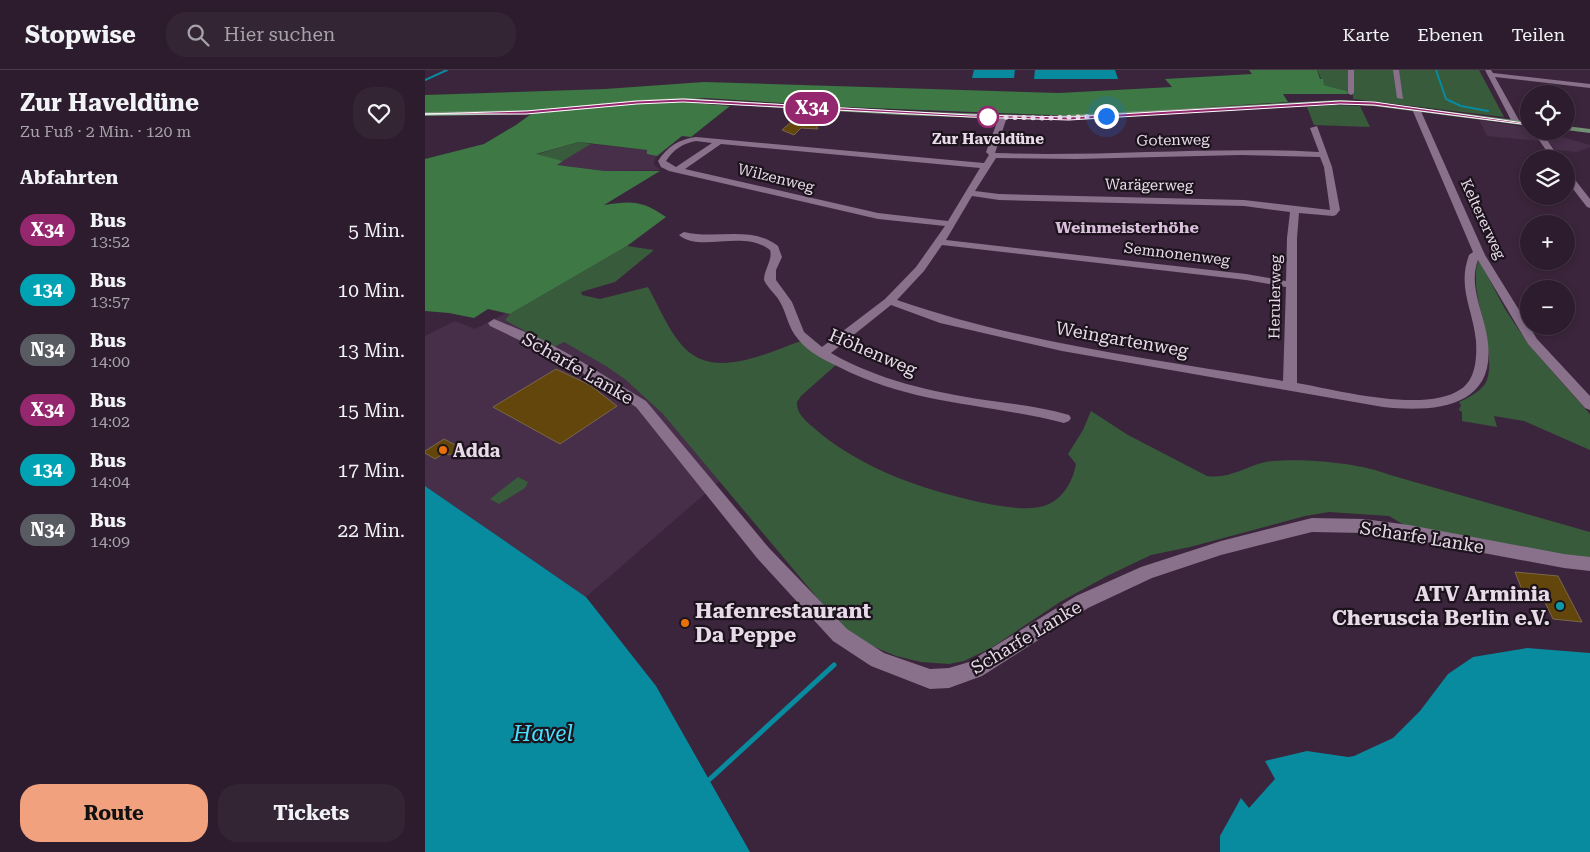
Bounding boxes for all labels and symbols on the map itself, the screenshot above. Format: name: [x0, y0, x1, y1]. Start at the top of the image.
line badge: X34: [783, 92, 841, 124]
your location: [1094, 104, 1119, 129]
marker: Zur Haveldüne: [977, 106, 999, 128]
place label: Zur Haveldüne: [932, 130, 1044, 148]
street label: Gotenweg: [1136, 130, 1210, 150]
street label: Wilzenweg: [736, 160, 817, 196]
street label: Warägerweg: [1105, 175, 1194, 195]
street label: Keltererweg: [1457, 176, 1510, 262]
district label: Weinmeisterhöhe: [1055, 218, 1199, 237]
street label: Semnonenweg: [1123, 239, 1231, 269]
street label: Herulerweg: [1265, 254, 1285, 339]
street label: Weingartenweg: [1054, 317, 1191, 361]
street label: Höhenweg: [826, 324, 921, 380]
street label: Scharfe Lanke: [519, 328, 637, 408]
place label: Adda: [453, 440, 501, 461]
marker: Adda: [437, 444, 449, 456]
street label: Scharfe Lanke: [1359, 517, 1485, 557]
place label: ATV Arminia Cheruscia Berlin e.V.: [1332, 582, 1551, 630]
street label: Scharfe Lanke: [967, 596, 1085, 678]
place label: Hafenrestaurant Da Peppe: [695, 599, 872, 647]
marker: ATV Arminia Cheruscia Berlin e.V.: [1554, 600, 1566, 612]
marker: Hafenrestaurant Da Peppe: [679, 617, 691, 629]
water label: Havel: [512, 721, 573, 746]

